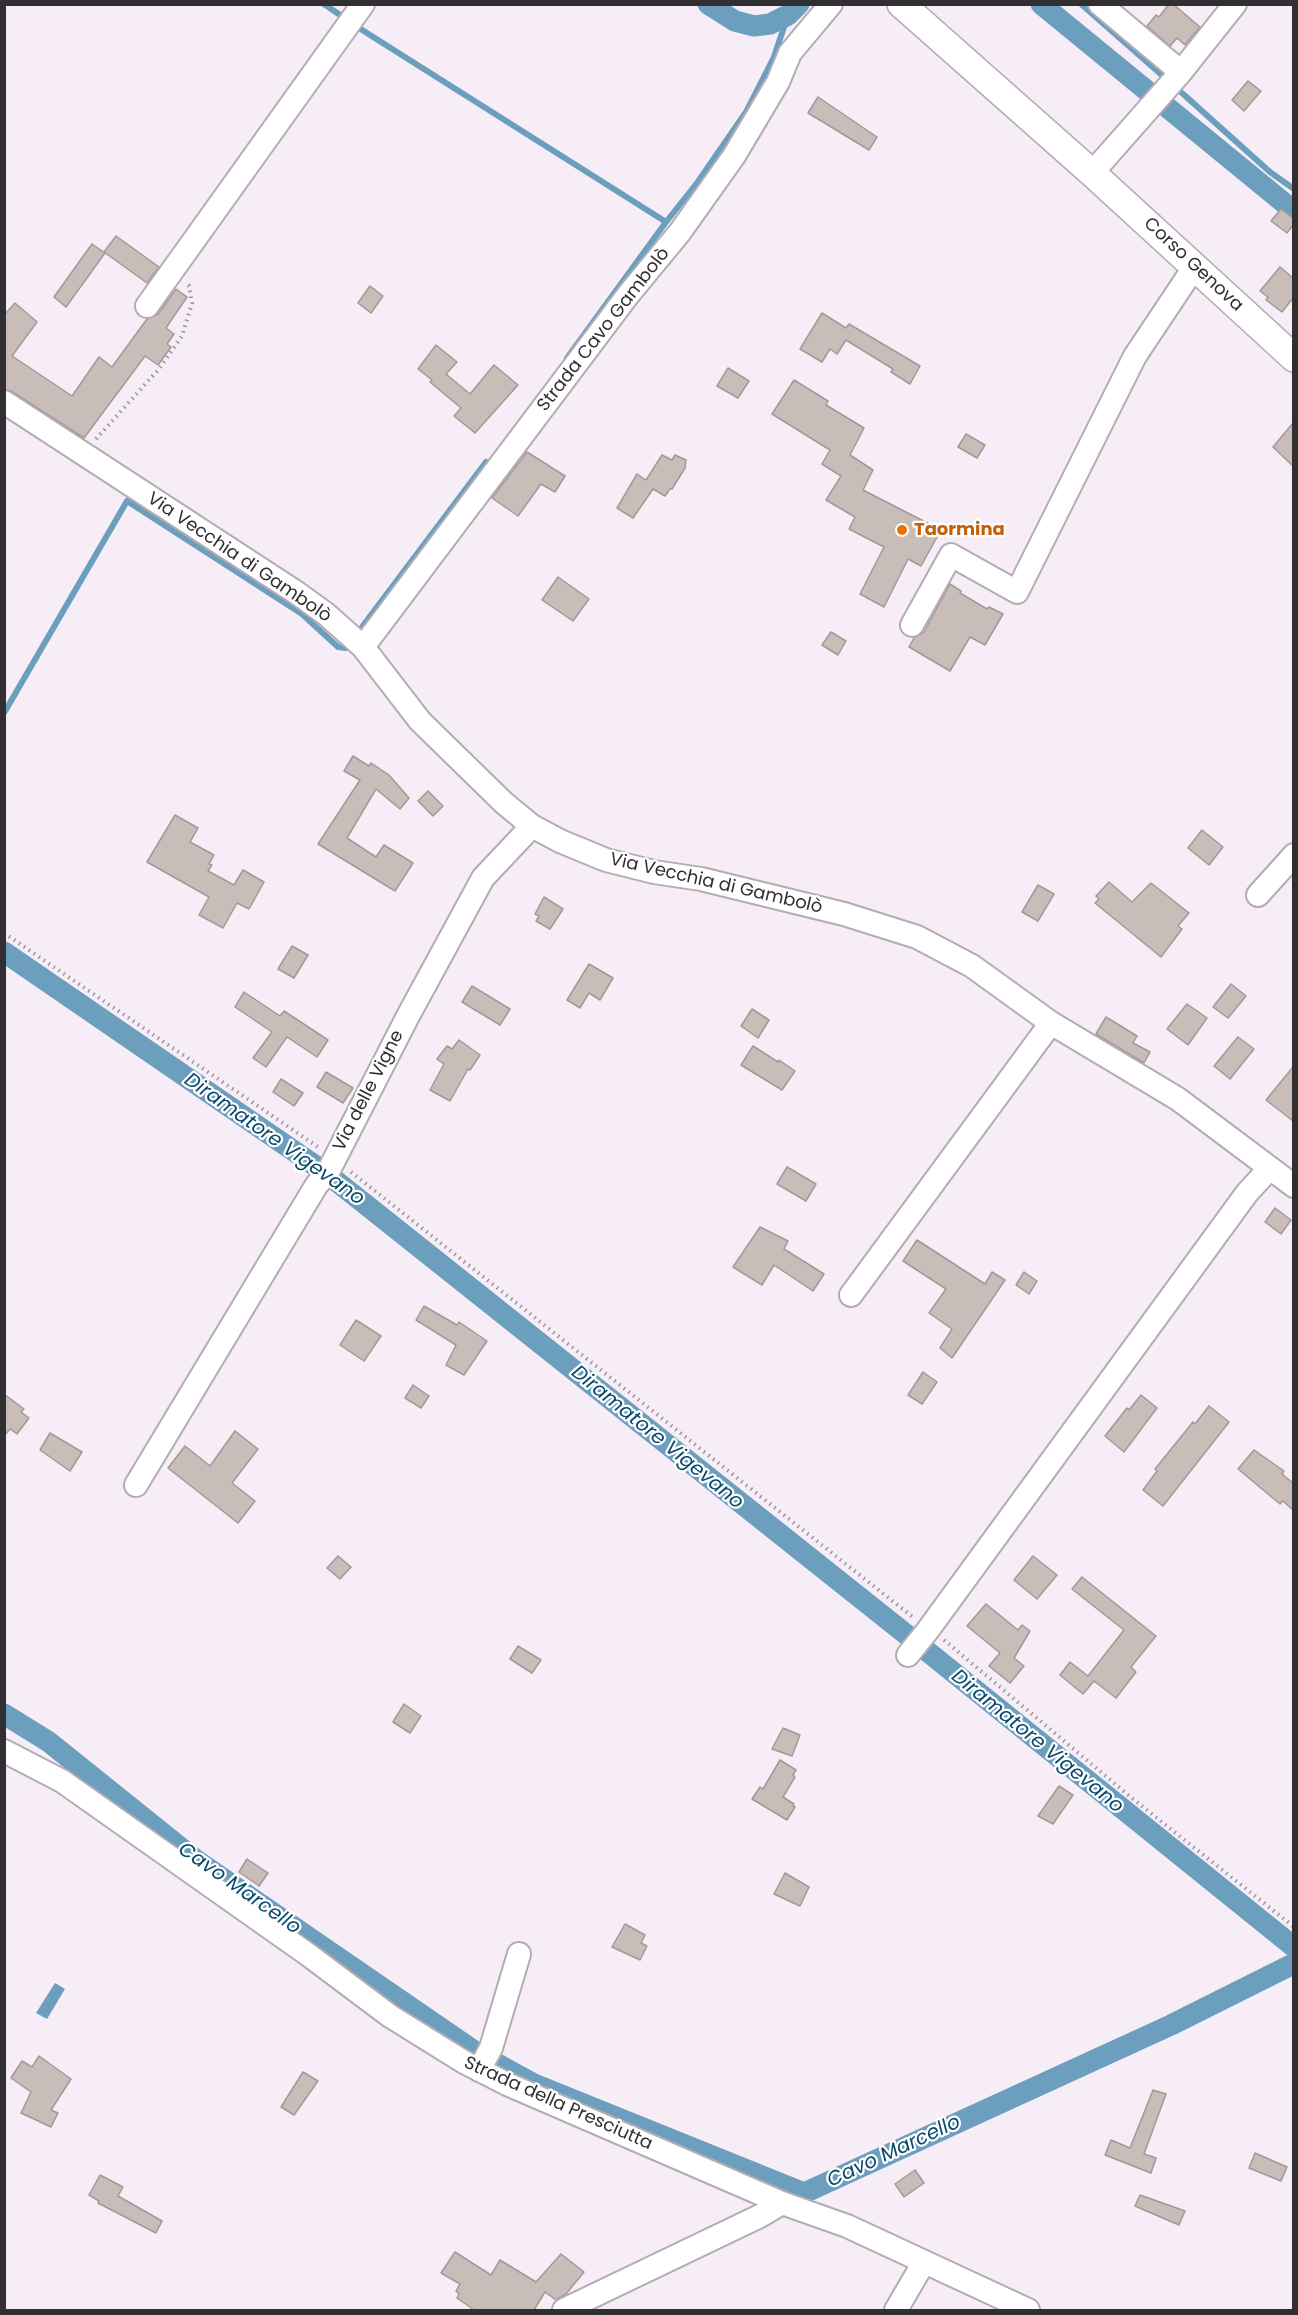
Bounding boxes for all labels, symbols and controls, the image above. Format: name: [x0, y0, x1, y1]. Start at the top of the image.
street label: Corso Genova: [1139, 213, 1247, 317]
street label: Strada Cavo Gambolò: [533, 244, 675, 416]
street label: Via Vecchia di Gambolò: [143, 488, 335, 628]
place label: Taormina: [914, 519, 1005, 541]
marker: Taormina: [895, 523, 909, 537]
street label: Via Vecchia di Gambolò: [608, 849, 824, 919]
street label: Via delle Vigne: [329, 1027, 409, 1155]
water label: Diramatore Vigevano: [179, 1069, 369, 1211]
water label: Diramatore Vigevano: [566, 1361, 748, 1515]
water label: Diramatore Vigevano: [946, 1665, 1128, 1819]
water label: Cavo Marcello: [173, 1838, 305, 1940]
street label: Strada della Presciutta: [460, 2053, 656, 2155]
water label: Cavo Marcello: [824, 2111, 964, 2193]

